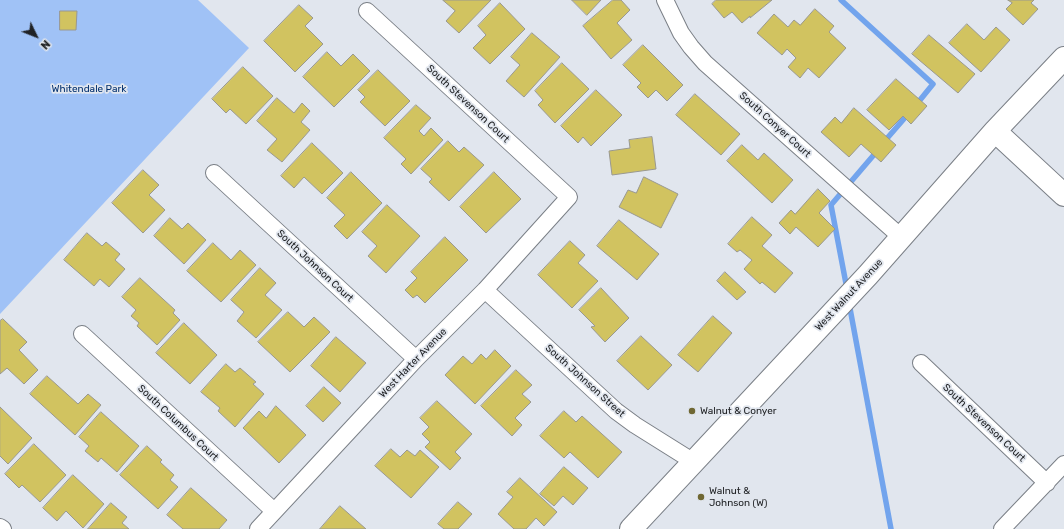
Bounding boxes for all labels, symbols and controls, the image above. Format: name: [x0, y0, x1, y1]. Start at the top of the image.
north arrow: [16, 16, 56, 56]
text: N: [38, 37, 53, 52]
street label: South Stevenson Court: [424, 63, 512, 145]
park label: Whitendale Park: [52, 83, 126, 95]
street label: South Conyer Court: [737, 90, 813, 160]
street label: South Johnson Court: [274, 227, 356, 305]
street label: West Walnut Avenue: [813, 257, 885, 333]
street label: West Harter Avenue: [377, 326, 449, 400]
street label: South Johnson Street: [543, 342, 627, 420]
street label: South Stevenson Court: [940, 382, 1028, 464]
street label: South Columbus Court: [135, 383, 221, 463]
place label: Walnut & Conyer: [700, 405, 777, 417]
marker: Walnut & Conyer: [687, 406, 697, 416]
place label: Walnut & Johnson (W): [709, 485, 767, 508]
marker: Walnut & Johnson (W): [696, 492, 706, 502]

